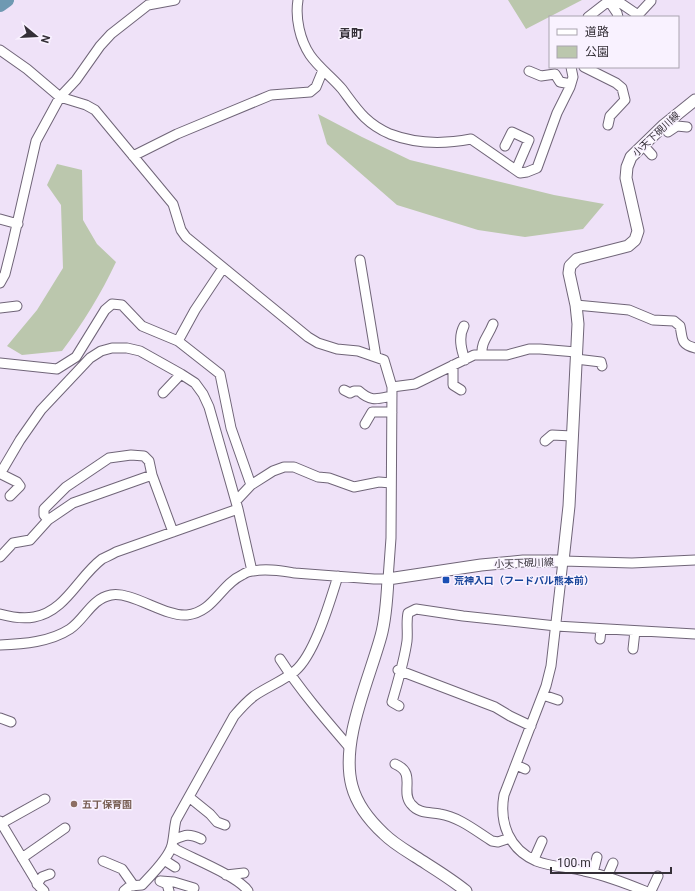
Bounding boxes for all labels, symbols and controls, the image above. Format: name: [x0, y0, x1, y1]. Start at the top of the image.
north arrow: [16, 16, 56, 56]
legend: [549, 16, 679, 68]
text: 道路: [585, 25, 609, 39]
district label: 貢町: [339, 27, 363, 41]
text: N: [38, 33, 52, 45]
text: 公園: [585, 45, 609, 59]
street label: 小天下硯川線: [630, 110, 682, 158]
street label: 小天下硯川線: [494, 556, 554, 570]
marker: 荒神入口（フードパル熊本前）: [441, 575, 451, 585]
place label: 荒神入口（フードパル熊本前）: [454, 575, 594, 586]
marker: 五丁保育園: [69, 799, 79, 809]
place label: 五丁保育園: [82, 799, 132, 810]
scale bar: [551, 849, 671, 875]
text: 100 m: [557, 856, 591, 870]

